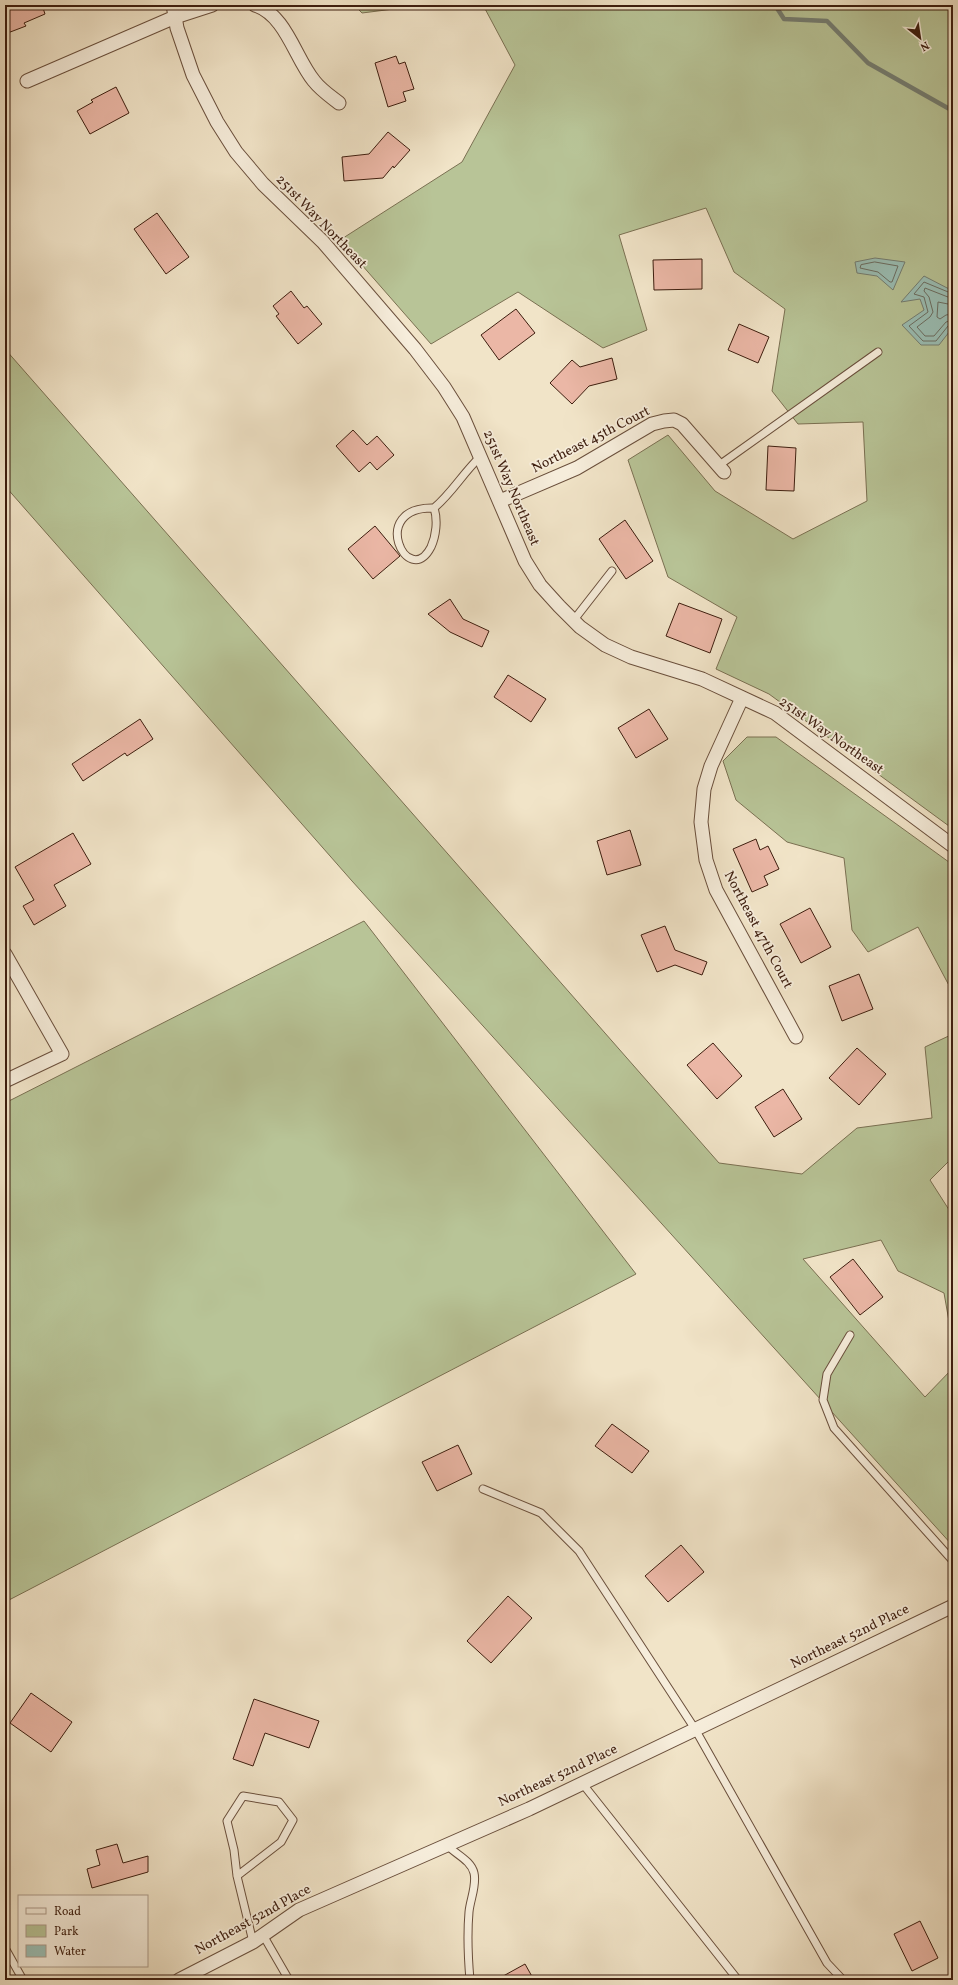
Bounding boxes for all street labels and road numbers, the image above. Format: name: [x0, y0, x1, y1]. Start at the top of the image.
street label: 251st Way Northeast: [271, 171, 371, 273]
street label: Northeast 45th Court: [529, 402, 653, 478]
street label: 251st Way Northeast: [478, 427, 544, 549]
street label: 251st Way Northeast: [775, 693, 887, 779]
street label: Northeast 47th Court: [719, 868, 797, 992]
street label: Northeast 52nd Place: [788, 1600, 913, 1674]
street label: Northeast 52nd Place: [495, 1740, 621, 1812]
street label: Northeast 52nd Place: [192, 1880, 315, 1960]

